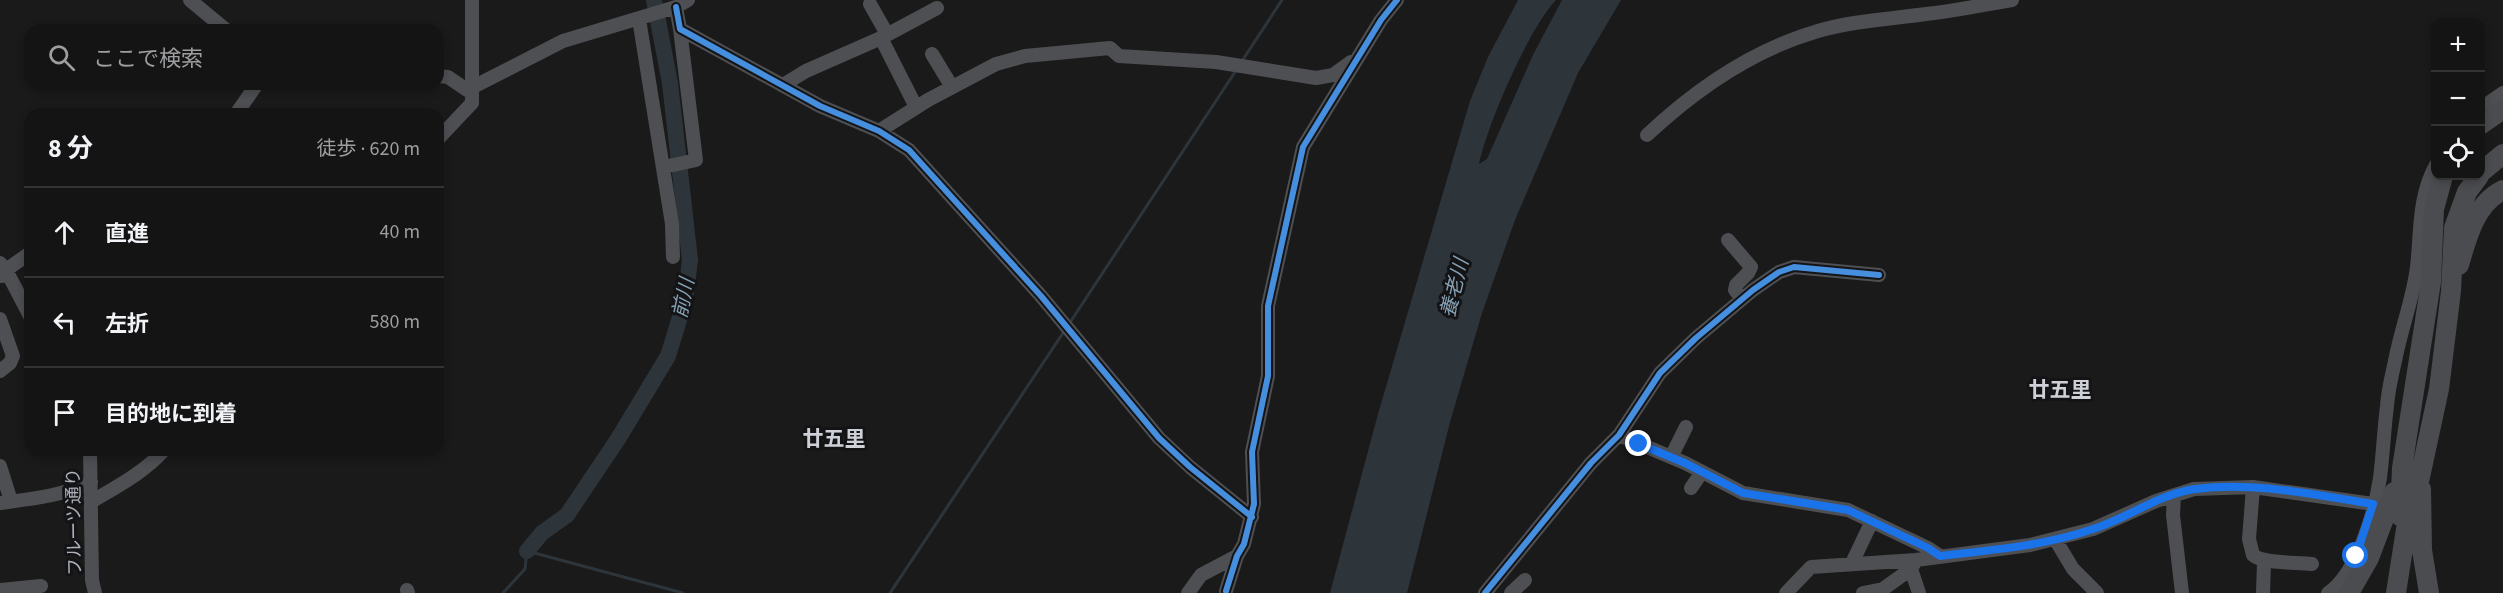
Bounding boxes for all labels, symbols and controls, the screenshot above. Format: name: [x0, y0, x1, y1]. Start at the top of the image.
map controls: [2431, 18, 2485, 180]
button: +: [2431, 18, 2485, 72]
search box: [24, 24, 444, 90]
icon: search: [45, 41, 78, 74]
text: ここで検索: [93, 43, 203, 75]
button: −: [2431, 72, 2485, 126]
button: locate: [2431, 126, 2485, 180]
text: 8 分: [48, 130, 93, 167]
text: 徒歩 · 620 m: [317, 135, 420, 163]
icon: ahead: [48, 216, 81, 249]
text: 直進: [105, 218, 149, 250]
text: 40 m: [380, 218, 420, 246]
water label: 養老川: [1434, 254, 1476, 321]
water label: 前川: [666, 274, 702, 321]
icon: left: [48, 306, 81, 339]
text: 左折: [105, 308, 149, 340]
text: 580 m: [370, 308, 420, 336]
district label: 廿五里: [2029, 375, 2092, 405]
icon: arrive: [48, 396, 81, 429]
text: 目的地に到着: [105, 398, 237, 430]
district label: 廿五里: [803, 424, 866, 454]
route end: [1625, 430, 1651, 456]
street label: フルーツ通り: [61, 468, 88, 576]
route start: [2342, 542, 2368, 568]

